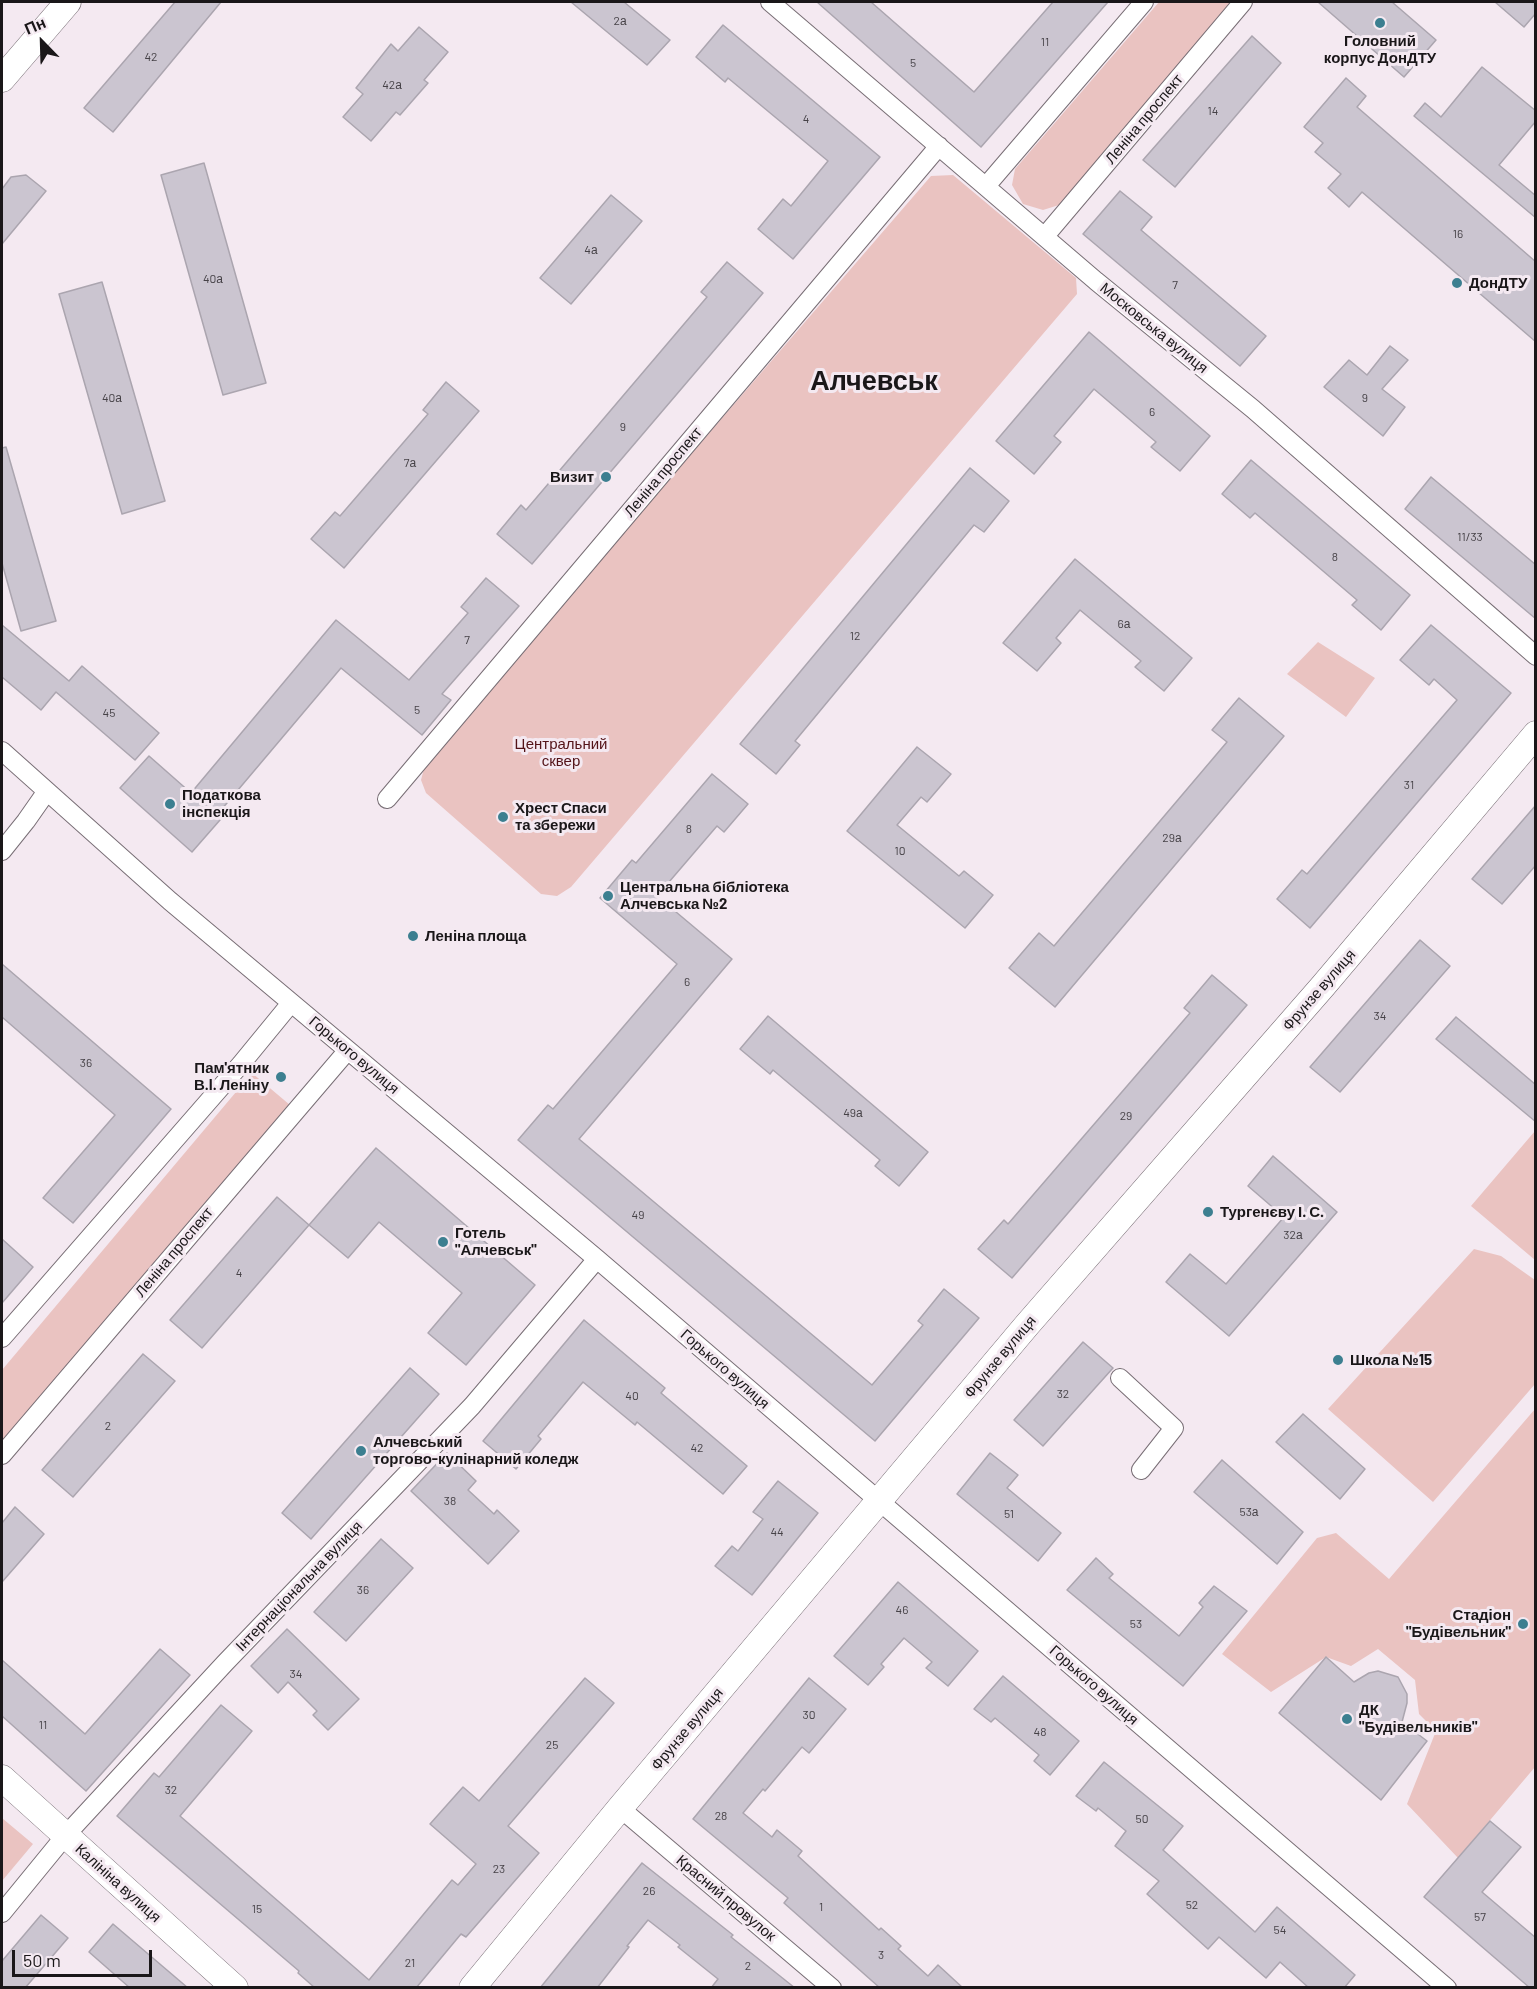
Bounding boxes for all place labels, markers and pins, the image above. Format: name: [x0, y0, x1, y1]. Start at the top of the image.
marker: Головний корпус ДонДТУ: [1373, 16, 1387, 30]
place label: Головний корпус ДонДТУ: [1324, 32, 1436, 67]
place label: ДонДТУ: [1469, 274, 1527, 292]
marker: ДонДТУ: [1450, 276, 1464, 290]
place label: Визит: [550, 468, 594, 486]
marker: Визит: [599, 470, 613, 484]
place label: Податкова інспекція: [182, 786, 261, 821]
marker: Податкова інспекція: [163, 797, 177, 811]
place label: Хрест Спаси та збережи: [515, 799, 607, 834]
marker: Хрест Спаси та збережи: [496, 810, 510, 824]
place label: Центральна бібліотека Алчевська №2: [620, 878, 789, 913]
marker: Центральна бібліотека Алчевська №2: [601, 889, 615, 903]
place label: Леніна площа: [425, 927, 526, 945]
marker: Леніна площа: [406, 929, 420, 943]
place label: Пам'ятник В.I. Ленiну: [194, 1059, 269, 1094]
marker: Пам'ятник В.I. Ленiну: [274, 1070, 288, 1084]
place label: Тургенєву І. С.: [1220, 1203, 1324, 1221]
marker: Тургенєву І. С.: [1201, 1205, 1215, 1219]
place label: Готель "Алчевськ": [455, 1224, 537, 1259]
marker: Готель "Алчевськ": [436, 1235, 450, 1249]
place label: Школа №15: [1350, 1351, 1432, 1369]
marker: Школа №15: [1331, 1353, 1345, 1367]
place label: Алчевський торгово-кулінарний коледж: [373, 1433, 578, 1468]
marker: Алчевський торгово-кулінарний коледж: [354, 1444, 368, 1458]
place label: Стадіон "Будівельник": [1406, 1606, 1511, 1641]
marker: Стадіон "Будівельник": [1516, 1617, 1530, 1631]
place label: ДК "Будівельників": [1359, 1701, 1477, 1736]
marker: ДК "Будівельників": [1340, 1712, 1354, 1726]

